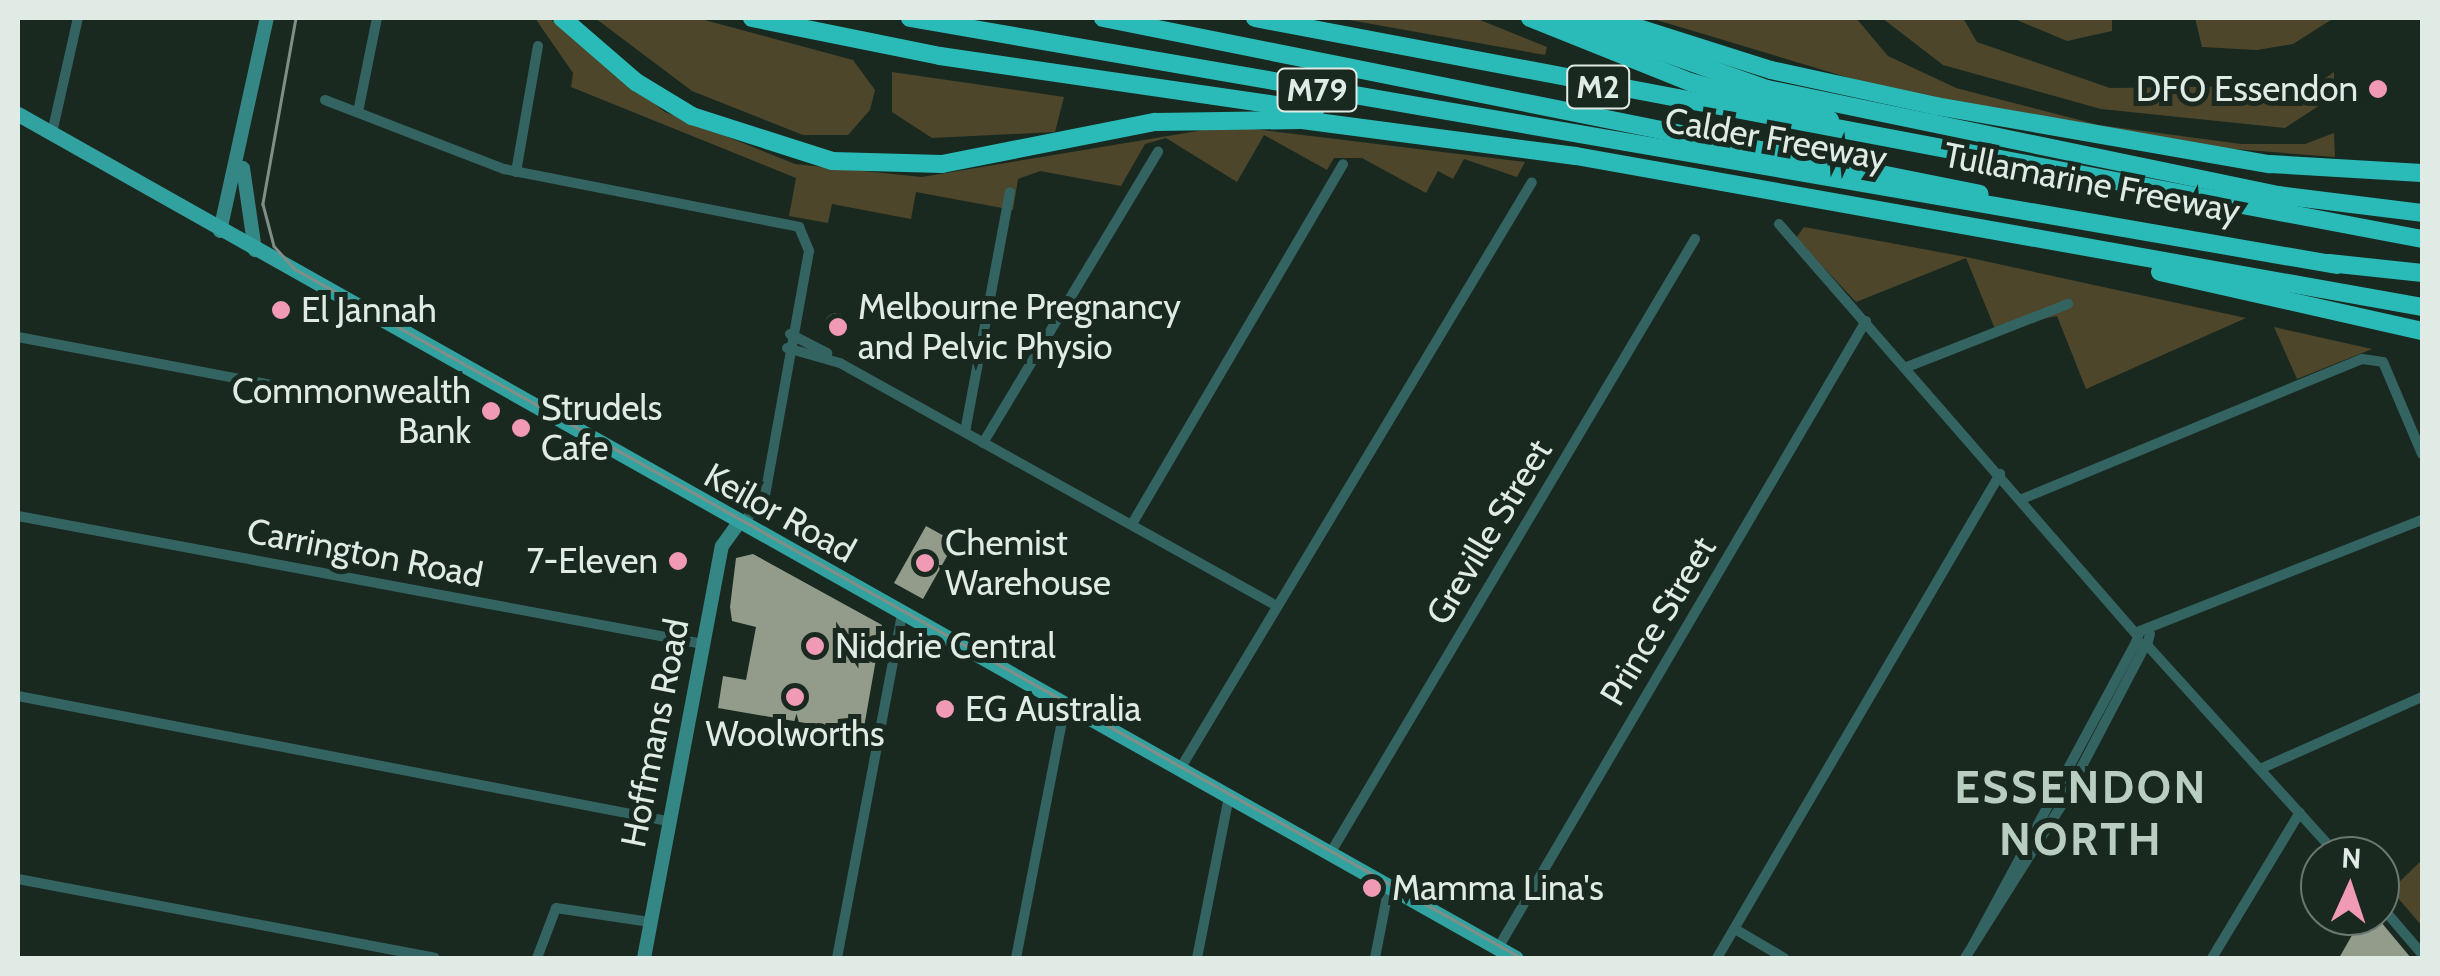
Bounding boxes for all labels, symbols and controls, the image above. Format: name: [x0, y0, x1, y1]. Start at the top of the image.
road number: M2: [1566, 60, 1630, 114]
road number: M79: [1274, 63, 1360, 117]
place label: DFO Essendon: [2136, 68, 2358, 110]
marker: DFO Essendon: [2367, 78, 2389, 100]
street label: Calder Freeway: [1662, 99, 1890, 179]
street label: Tullamarine Freeway: [1940, 134, 2244, 232]
place label: Melbourne Pregnancy and Pelvic Physio: [858, 286, 1181, 368]
place label: El Jannah: [301, 289, 437, 331]
marker: El Jannah: [270, 299, 292, 321]
marker: Melbourne Pregnancy and Pelvic Physio: [827, 316, 849, 338]
place label: Commonwealth Bank: [232, 370, 471, 452]
place label: Strudels Cafe: [541, 387, 662, 469]
marker: Commonwealth Bank: [480, 400, 502, 422]
marker: Strudels Cafe: [510, 417, 532, 439]
street label: Greville Street: [1417, 432, 1561, 632]
street label: Keilor Road: [697, 454, 863, 572]
street label: Carrington Road: [244, 510, 486, 596]
place label: Chemist Warehouse: [945, 522, 1111, 604]
street label: Prince Street: [1591, 529, 1725, 713]
place label: 7-Eleven: [527, 540, 658, 582]
marker: 7-Eleven: [667, 550, 689, 572]
marker: Chemist Warehouse: [914, 552, 936, 574]
street label: Hoffmans Road: [612, 615, 698, 851]
place label: Niddrie Central: [835, 625, 1056, 667]
marker: Niddrie Central: [804, 635, 826, 657]
marker: Woolworths: [784, 686, 806, 708]
place label: EG Australia: [965, 688, 1141, 730]
marker: EG Australia: [934, 698, 956, 720]
place label: Woolworths: [705, 713, 885, 755]
district label: ESSENDON NORTH: [1954, 761, 2208, 867]
north arrow: [2300, 836, 2400, 936]
text: N: [2341, 841, 2362, 876]
place label: Mamma Lina's: [1392, 867, 1604, 909]
marker: Mamma Lina's: [1361, 877, 1383, 899]

